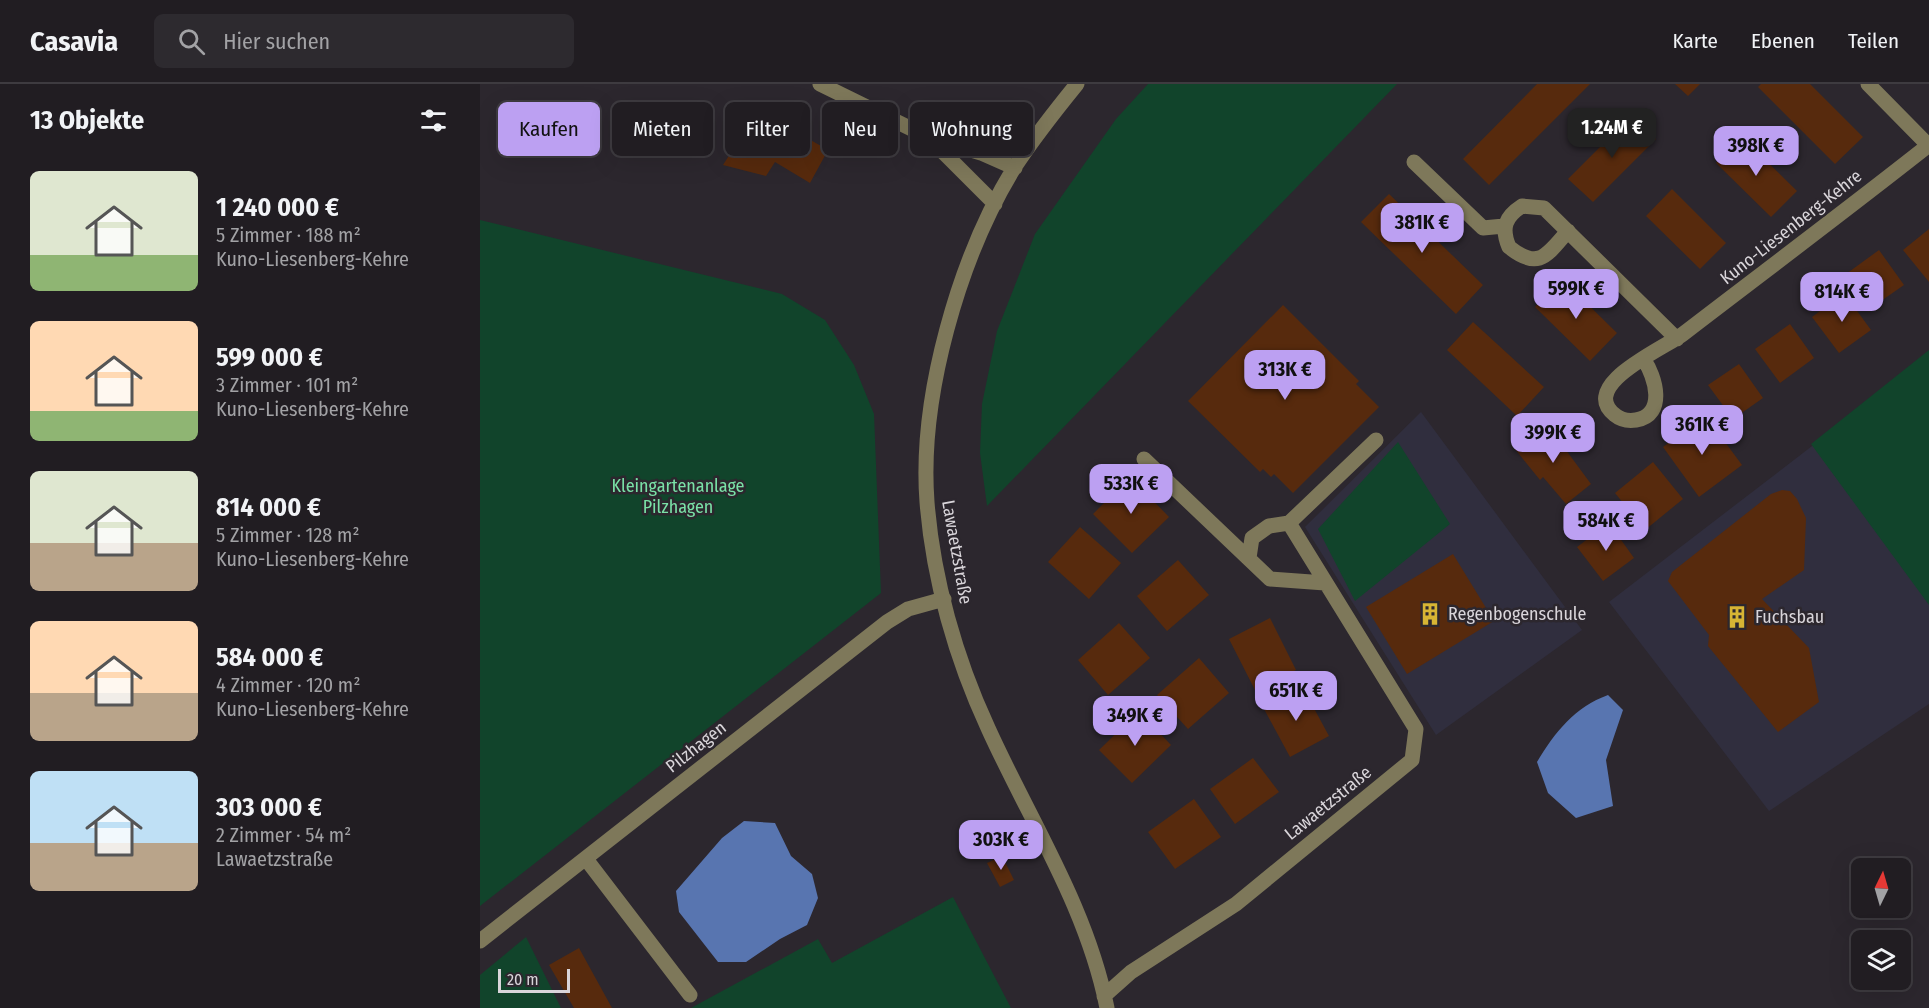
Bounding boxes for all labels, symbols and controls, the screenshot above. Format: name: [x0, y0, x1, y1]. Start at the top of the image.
search box: [154, 14, 574, 68]
text: Casavia: [30, 25, 118, 58]
icon: search: [175, 25, 208, 58]
text: Hier suchen: [223, 28, 330, 55]
text: Karte: [1672, 28, 1718, 54]
text: Ebenen: [1751, 28, 1815, 54]
text: Teilen: [1848, 28, 1899, 54]
chip: Kaufen: [498, 102, 600, 156]
chip: Mieten: [612, 102, 713, 156]
chip: Filter: [725, 102, 810, 156]
chip: Neu: [822, 102, 898, 156]
chip: Wohnung: [910, 102, 1033, 156]
icon: filters: [417, 104, 450, 137]
text: 13 Objekte: [30, 105, 144, 136]
pin: 1.24M €: [1557, 108, 1667, 159]
text: 1.24M €: [1581, 115, 1643, 139]
pin: 398K €: [1707, 126, 1805, 177]
text: 398K €: [1728, 133, 1784, 157]
street label: Kuno-Liesenberg-Kehre: [1716, 165, 1866, 289]
text: 1 240 000 €: [216, 192, 339, 223]
icon: home: [78, 195, 150, 267]
pin: 381K €: [1373, 203, 1471, 254]
text: 381K €: [1395, 210, 1449, 234]
text: 5 Zimmer · 188 m²: [216, 223, 361, 247]
text: Kuno-Liesenberg-Kehre: [216, 247, 409, 271]
pin: 599K €: [1527, 269, 1625, 320]
pin: 814K €: [1793, 272, 1891, 323]
text: 599K €: [1548, 276, 1604, 300]
text: 814K €: [1814, 279, 1870, 303]
text: 599 000 €: [216, 342, 323, 373]
icon: home: [78, 345, 150, 417]
pin: 313K €: [1236, 350, 1334, 401]
text: 313K €: [1258, 357, 1312, 381]
text: 3 Zimmer · 101 m²: [216, 373, 358, 397]
text: Kuno-Liesenberg-Kehre: [216, 397, 409, 421]
pin: 361K €: [1653, 405, 1751, 456]
text: 361K €: [1675, 412, 1729, 436]
pin: 399K €: [1504, 413, 1602, 464]
text: 399K €: [1525, 420, 1581, 444]
pin: 533K €: [1082, 464, 1180, 515]
text: 533K €: [1103, 471, 1159, 495]
park label: Kleingartenanlage Pilzhagen: [612, 475, 745, 518]
text: 814 000 €: [216, 492, 321, 523]
icon: home: [78, 495, 150, 567]
street label: Lawaetzstraße: [937, 498, 977, 606]
pin: 584K €: [1557, 501, 1655, 552]
text: 584K €: [1577, 508, 1635, 532]
text: 5 Zimmer · 128 m²: [216, 523, 359, 547]
text: Kuno-Liesenberg-Kehre: [216, 547, 409, 571]
building icon: Regenbogenschule: [1417, 601, 1443, 627]
place label: Regenbogenschule: [1448, 603, 1587, 625]
building icon: Fuchsbau: [1724, 604, 1750, 630]
place label: Fuchsbau: [1755, 606, 1824, 628]
text: 584 000 €: [216, 642, 323, 673]
icon: home: [78, 645, 150, 717]
pin: 651K €: [1247, 671, 1345, 722]
text: 4 Zimmer · 120 m²: [216, 673, 360, 697]
text: 651K €: [1269, 678, 1323, 702]
pin: 349K €: [1086, 696, 1184, 747]
text: Kuno-Liesenberg-Kehre: [216, 697, 409, 721]
text: 349K €: [1107, 703, 1163, 727]
street label: Pilzhagen: [661, 717, 731, 777]
street label: Lawaetzstraße: [1280, 761, 1376, 845]
text: 303 000 €: [216, 792, 322, 823]
icon: home: [78, 795, 150, 867]
pin: 303K €: [952, 820, 1050, 871]
text: 2 Zimmer · 54 m²: [216, 823, 351, 847]
text: 303K €: [973, 827, 1029, 851]
text: Lawaetzstraße: [216, 847, 333, 871]
north arrow: [1851, 858, 1911, 918]
map controls: [1851, 858, 1911, 990]
button: layers: [1851, 930, 1911, 990]
scale bar: [498, 966, 570, 994]
text: 20 m: [507, 970, 538, 989]

